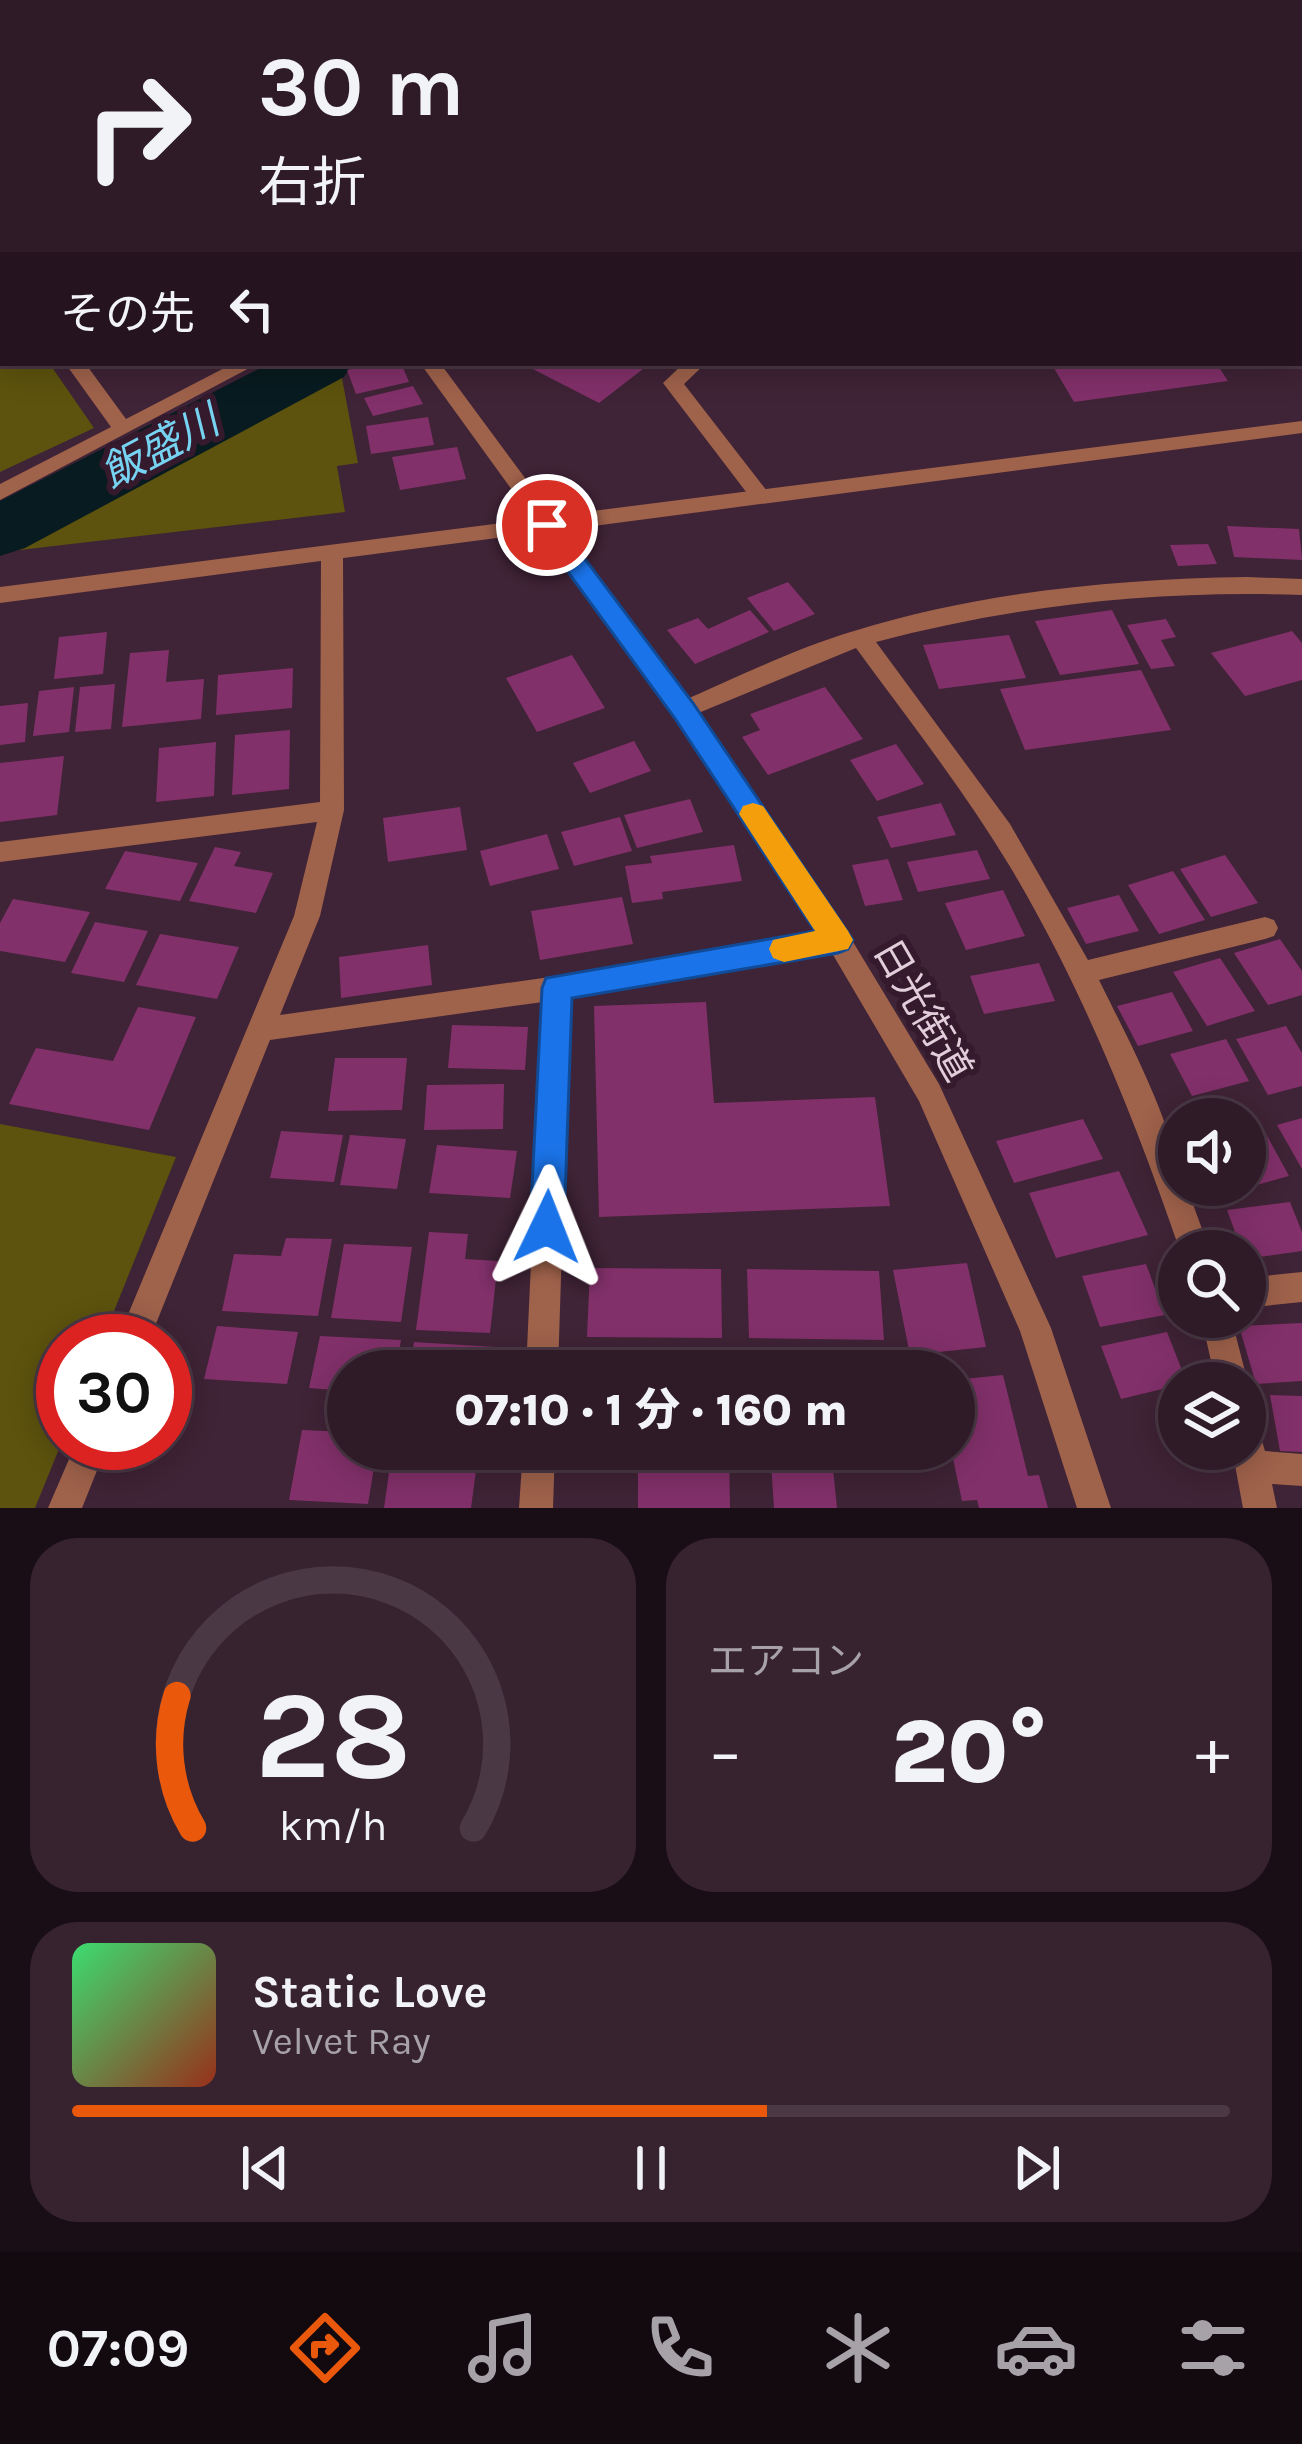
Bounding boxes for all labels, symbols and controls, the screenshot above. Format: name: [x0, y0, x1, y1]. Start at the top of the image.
text: 30 m: [258, 38, 464, 136]
icon: right: [60, 48, 216, 204]
text: 右折: [258, 151, 366, 215]
icon: left: [219, 276, 285, 342]
text: その先: [60, 288, 195, 340]
water label: 飯盛川: [93, 393, 231, 499]
pin: [496, 474, 598, 576]
icon: arrive: [514, 492, 580, 558]
street label: 日光街道: [864, 931, 982, 1089]
map controls: [1158, 1098, 1266, 1470]
button: sound: [1158, 1098, 1266, 1206]
position arrow: [484, 1164, 610, 1290]
button: search: [1158, 1230, 1266, 1338]
speed limit sign: 30: [36, 1314, 192, 1470]
button: layers: [1158, 1362, 1266, 1470]
text: 07:10 · 1 分 · 160 m: [454, 1384, 848, 1436]
text: エアコン: [708, 1638, 864, 1684]
text: 28: [255, 1663, 411, 1808]
text: 20°: [891, 1699, 1047, 1805]
text: −: [708, 1713, 743, 1791]
text: +: [1195, 1713, 1230, 1791]
text: km/h: [279, 1801, 387, 1851]
text: Static Love: [252, 1966, 487, 2018]
text: Velvet Ray: [252, 2018, 431, 2064]
icon: previous: [232, 2135, 298, 2201]
icon: pause: [618, 2135, 684, 2201]
icon: next: [1004, 2135, 1070, 2201]
icon: directions: [283, 2306, 367, 2390]
icon: music: [461, 2306, 545, 2390]
icon: phone: [638, 2306, 722, 2390]
icon: climate: [816, 2306, 900, 2390]
icon: car: [994, 2306, 1078, 2390]
icon: filters: [1171, 2306, 1255, 2390]
text: 07:09: [47, 2316, 189, 2380]

